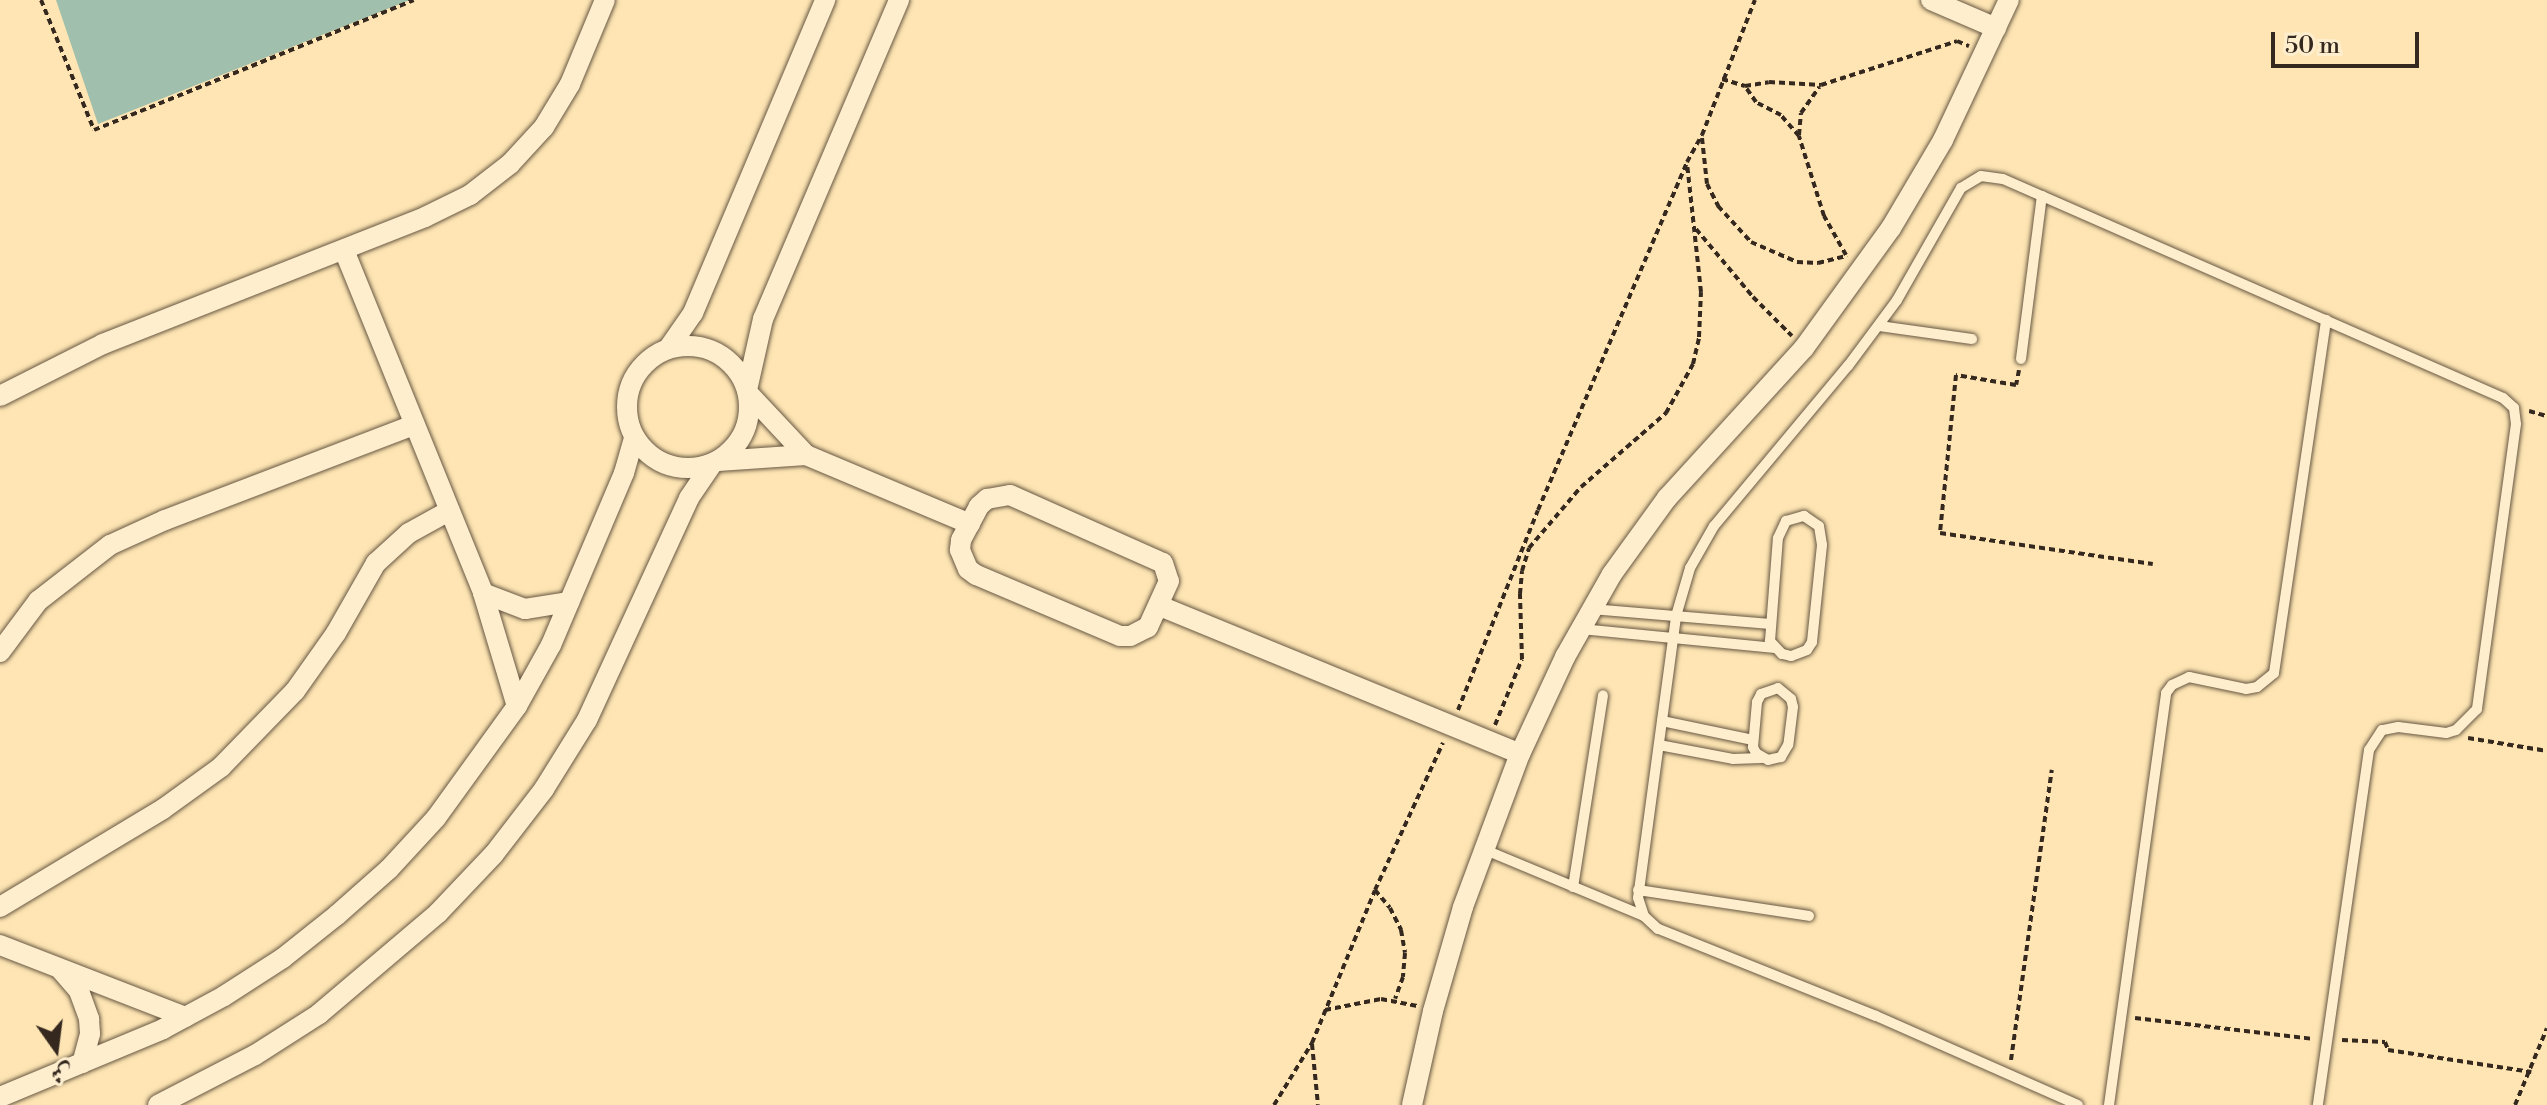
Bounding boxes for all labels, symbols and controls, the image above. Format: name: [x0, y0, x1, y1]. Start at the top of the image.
scale bar: [2275, 16, 2423, 66]
text: 50 m: [2285, 31, 2340, 61]
north arrow: [16, 1009, 96, 1089]
text: ش: [48, 1057, 76, 1089]

